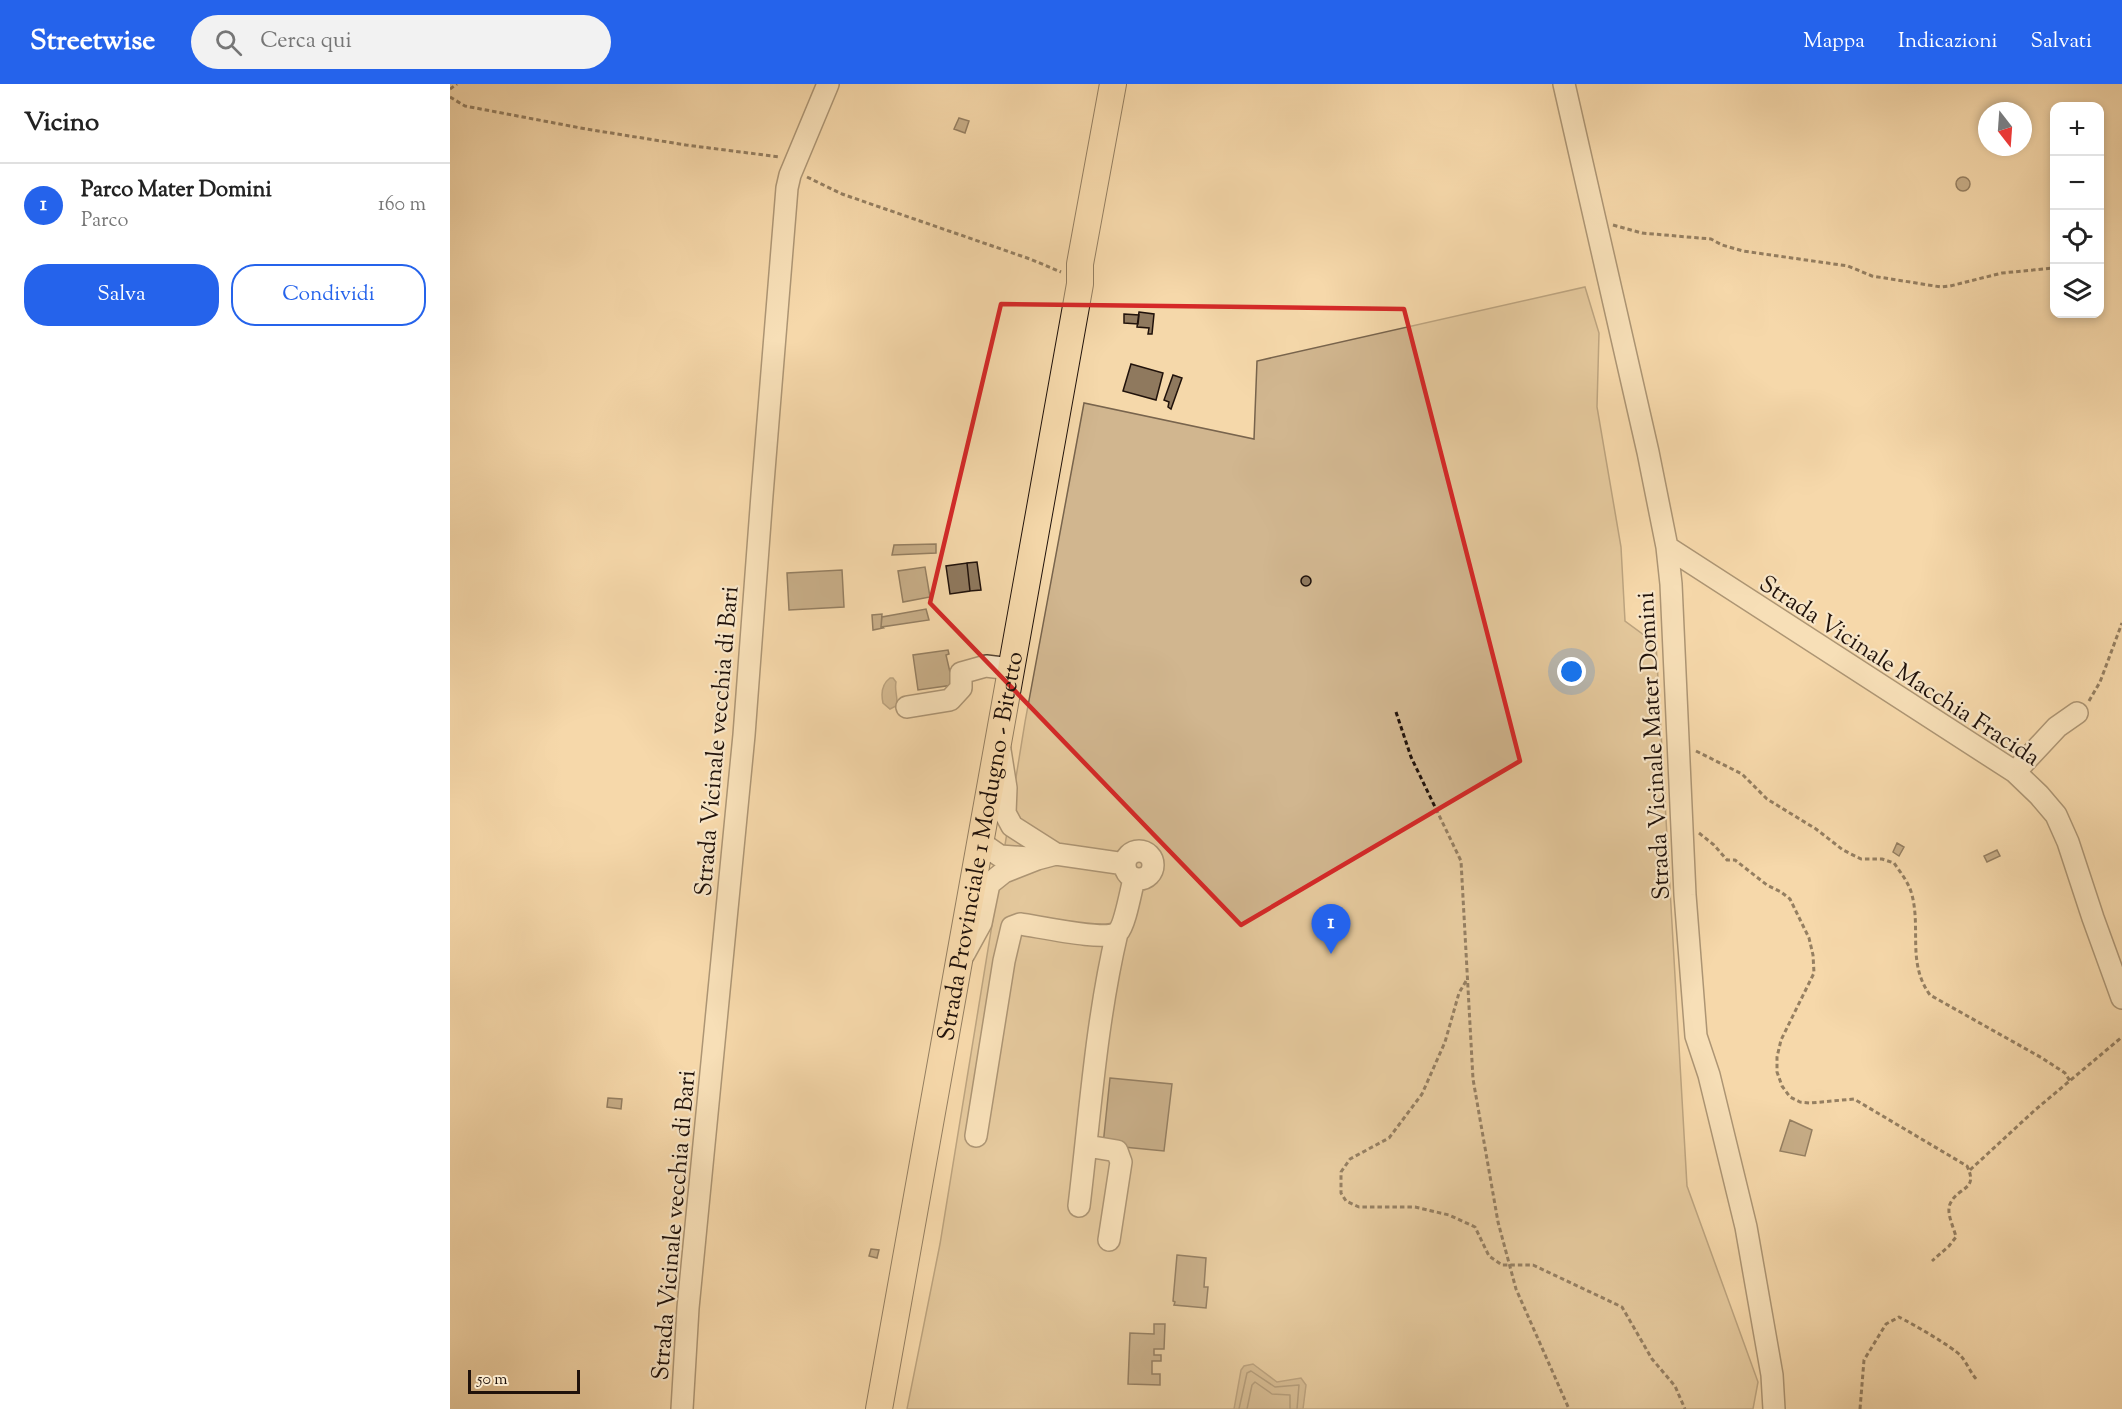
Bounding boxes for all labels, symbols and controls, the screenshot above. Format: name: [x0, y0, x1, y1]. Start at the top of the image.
search box: [191, 15, 611, 69]
text: Streetwise: [30, 22, 155, 62]
icon: search: [212, 26, 245, 59]
text: Cerca qui: [260, 26, 352, 58]
text: Mappa: [1803, 27, 1865, 57]
text: Indicazioni: [1898, 27, 1998, 57]
text: Salvati: [2031, 27, 2092, 57]
north arrow: [1978, 102, 2032, 156]
map controls: [2050, 102, 2104, 318]
button: +: [2050, 102, 2104, 156]
text: Vicino: [24, 105, 99, 142]
button: −: [2050, 156, 2104, 210]
text: Parco Mater Domini: [81, 175, 272, 207]
text: 1: [40, 191, 47, 220]
text: 160 m: [378, 191, 426, 220]
text: Parco: [81, 207, 128, 236]
button: locate: [2050, 210, 2104, 264]
button: Salva: [24, 264, 219, 326]
button: Condividi: [231, 264, 426, 326]
button: layers: [2050, 264, 2104, 318]
street label: Strada Vicinale Macchia Fracida: [1752, 568, 2046, 775]
street label: Strada Vicinale vecchia di Bari: [687, 585, 749, 898]
street label: Strada Vicinale Mater Domini: [1630, 591, 1680, 901]
street label: Strada Provinciale 1 Modugno - Bitetto: [930, 649, 1033, 1044]
your location: [1557, 657, 1586, 686]
pin: 1: [1312, 904, 1350, 954]
street label: Strada Vicinale vecchia di Bari: [644, 1069, 706, 1382]
scale bar: [468, 1367, 580, 1394]
text: 50 m: [477, 1369, 508, 1392]

